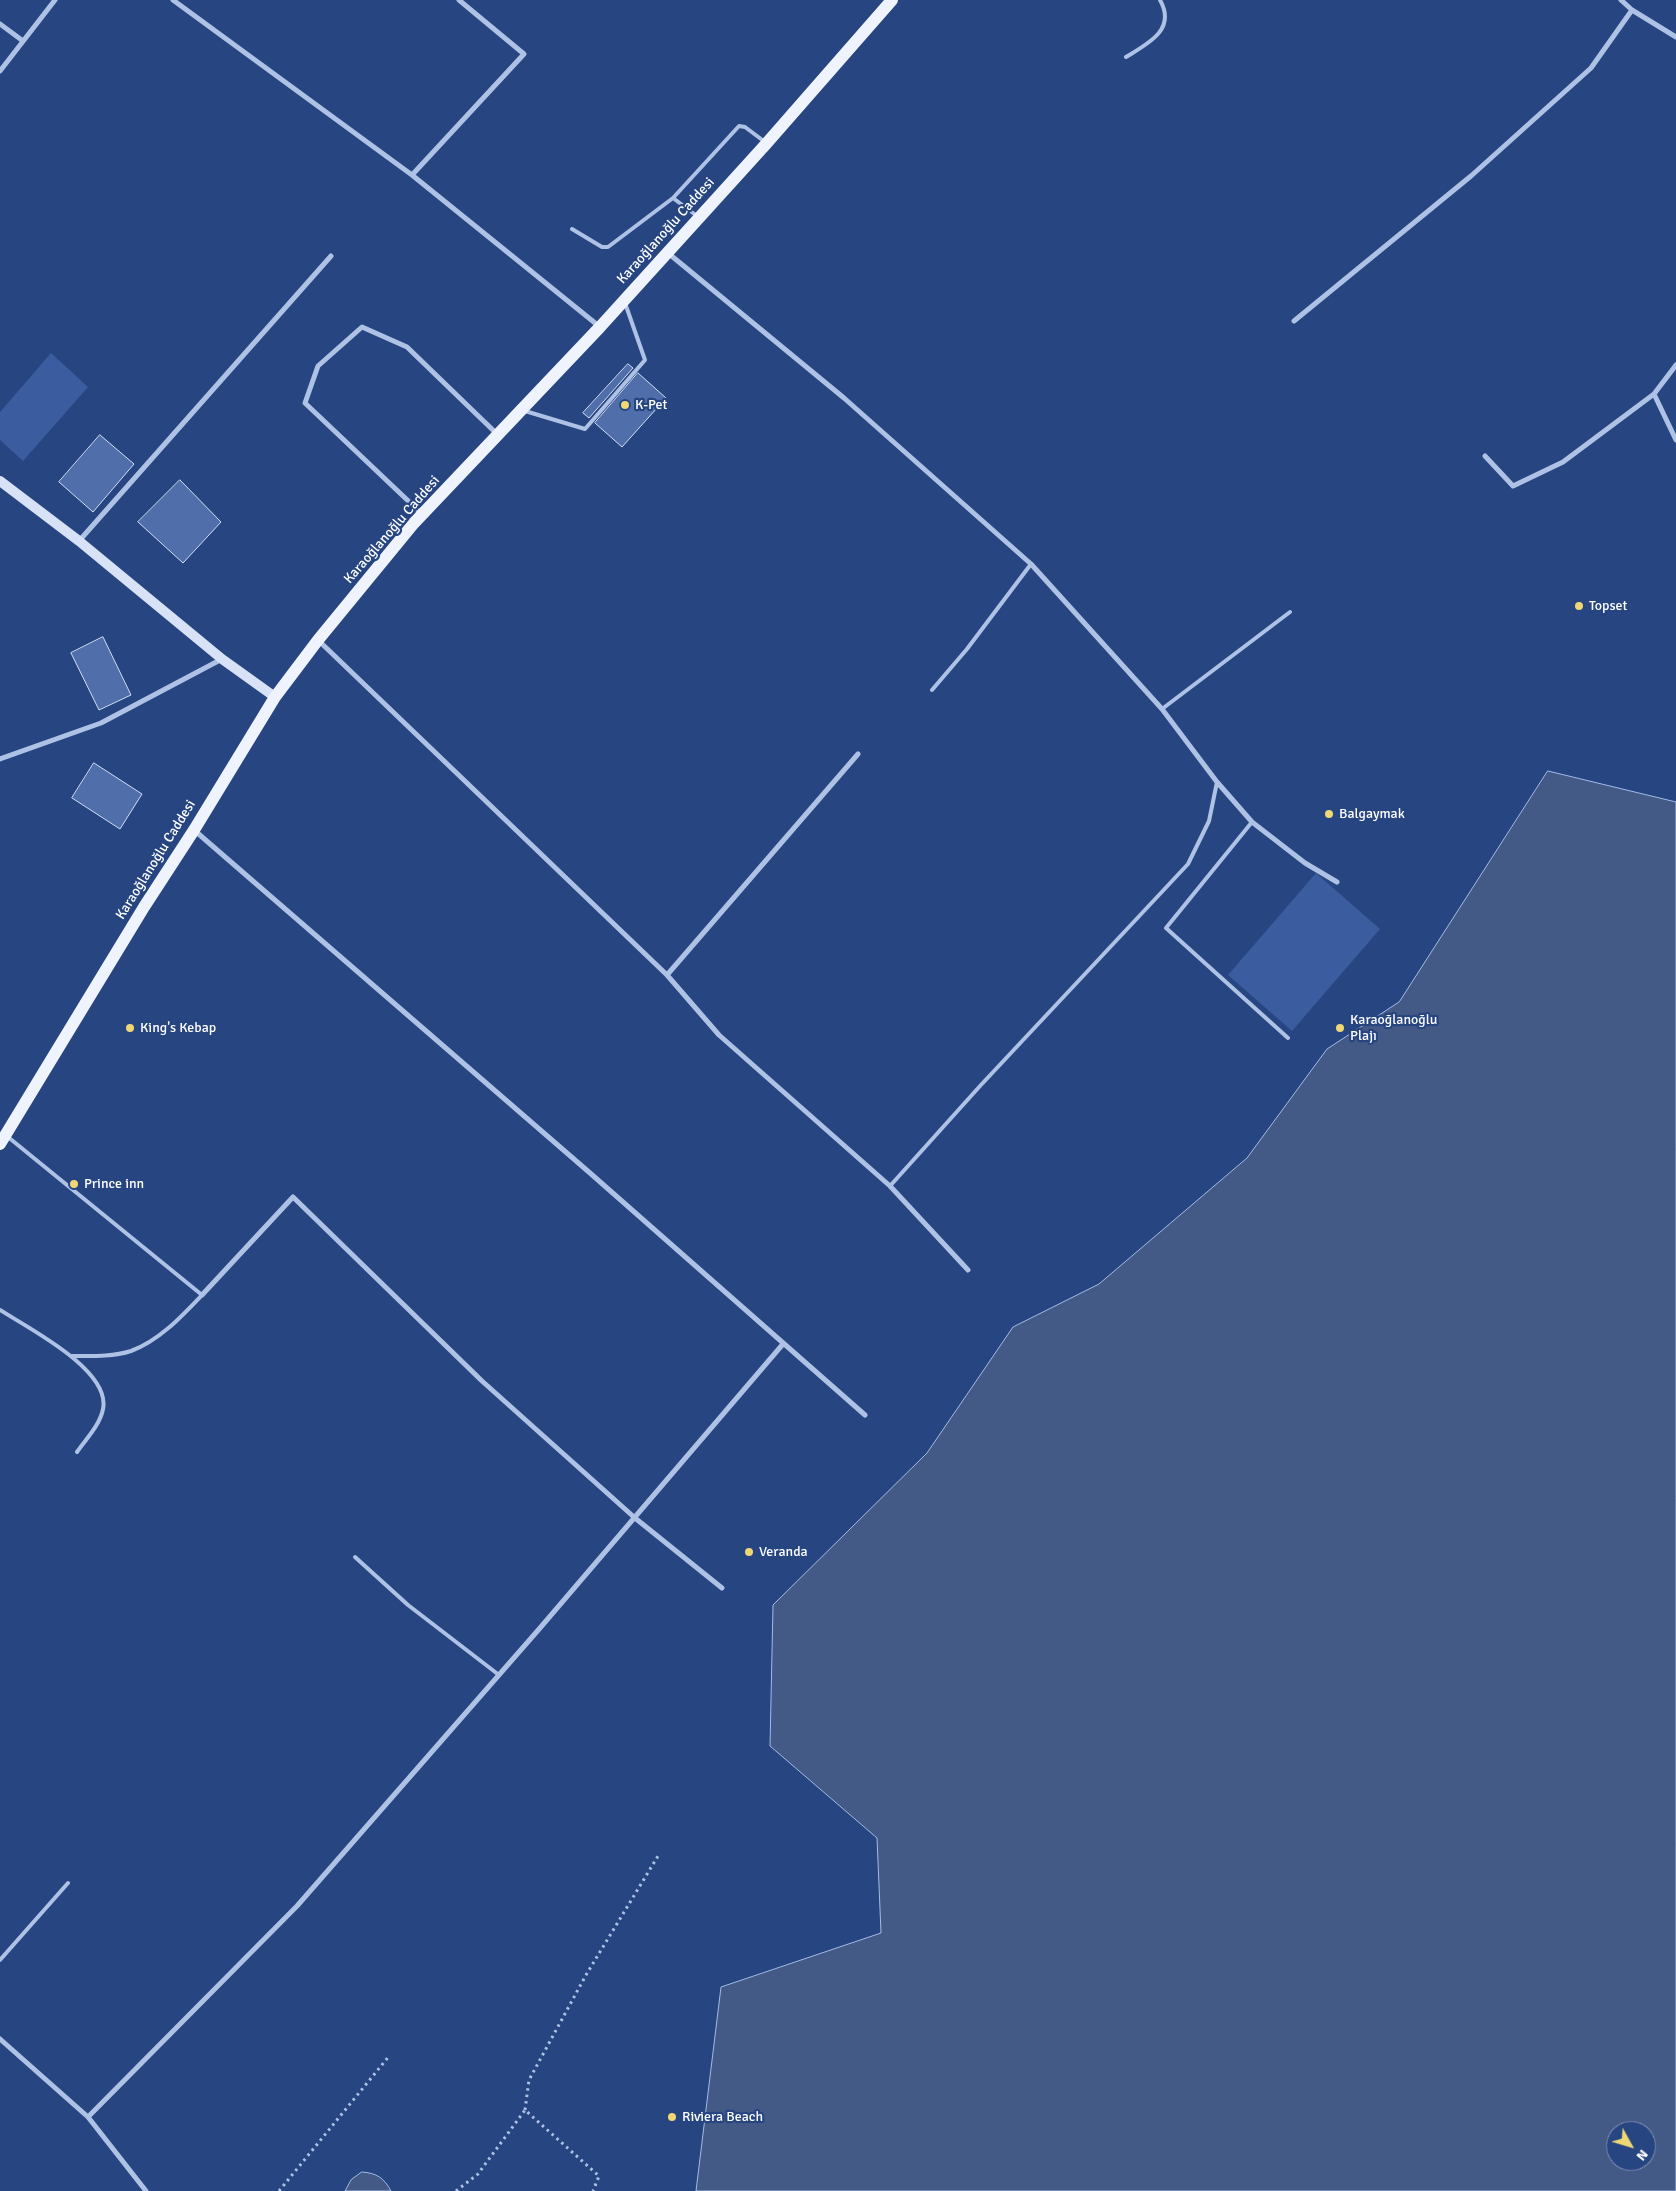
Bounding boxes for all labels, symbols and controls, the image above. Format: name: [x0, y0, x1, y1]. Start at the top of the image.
street label: Karaoğlanoğlu Caddesi: [614, 174, 718, 288]
place label: K-Pet: [635, 397, 668, 413]
marker: K-Pet: [619, 399, 631, 411]
street label: Karaoğlanoğlu Caddesi: [341, 473, 443, 587]
place label: Topset: [1589, 598, 1627, 614]
marker: Topset: [1573, 600, 1585, 612]
street label: Karaoğlanoğlu Caddesi: [112, 797, 200, 923]
place label: Balgaymak: [1339, 806, 1405, 822]
marker: Balgaymak: [1323, 808, 1335, 820]
place label: Karaoğlanoğlu Plajı: [1350, 1012, 1437, 1044]
place label: King's Kebap: [140, 1020, 216, 1036]
marker: King's Kebap: [124, 1022, 136, 1034]
marker: Karaoğlanoğlu Plajı: [1334, 1022, 1346, 1034]
place label: Prince inn: [84, 1176, 144, 1192]
marker: Prince inn: [68, 1178, 80, 1190]
place label: Veranda: [759, 1544, 808, 1560]
marker: Veranda: [743, 1546, 755, 1558]
place label: Riviera Beach: [682, 2109, 763, 2125]
marker: Riviera Beach: [666, 2111, 678, 2123]
north arrow: [1606, 2121, 1656, 2171]
text: N: [1633, 2146, 1652, 2164]

